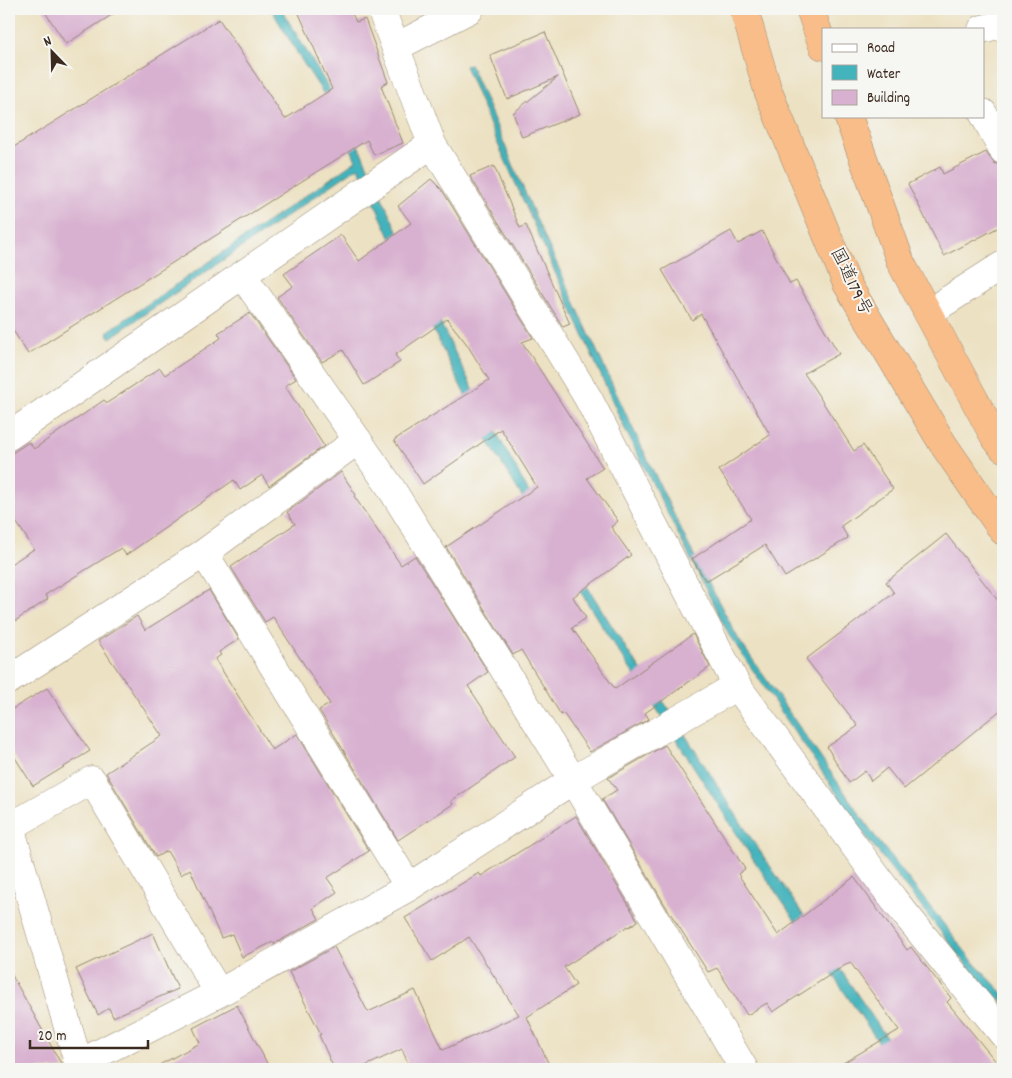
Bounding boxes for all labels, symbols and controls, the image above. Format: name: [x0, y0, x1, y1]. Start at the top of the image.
north arrow: [28, 28, 78, 78]
legend: [822, 28, 984, 118]
text: N: [41, 31, 55, 52]
text: Road: [867, 38, 895, 60]
text: Water: [867, 64, 901, 86]
text: Building: [867, 88, 910, 110]
street label: 国道179号: [823, 244, 877, 320]
scale bar: [30, 1018, 148, 1050]
text: 20 m: [38, 1026, 66, 1048]

